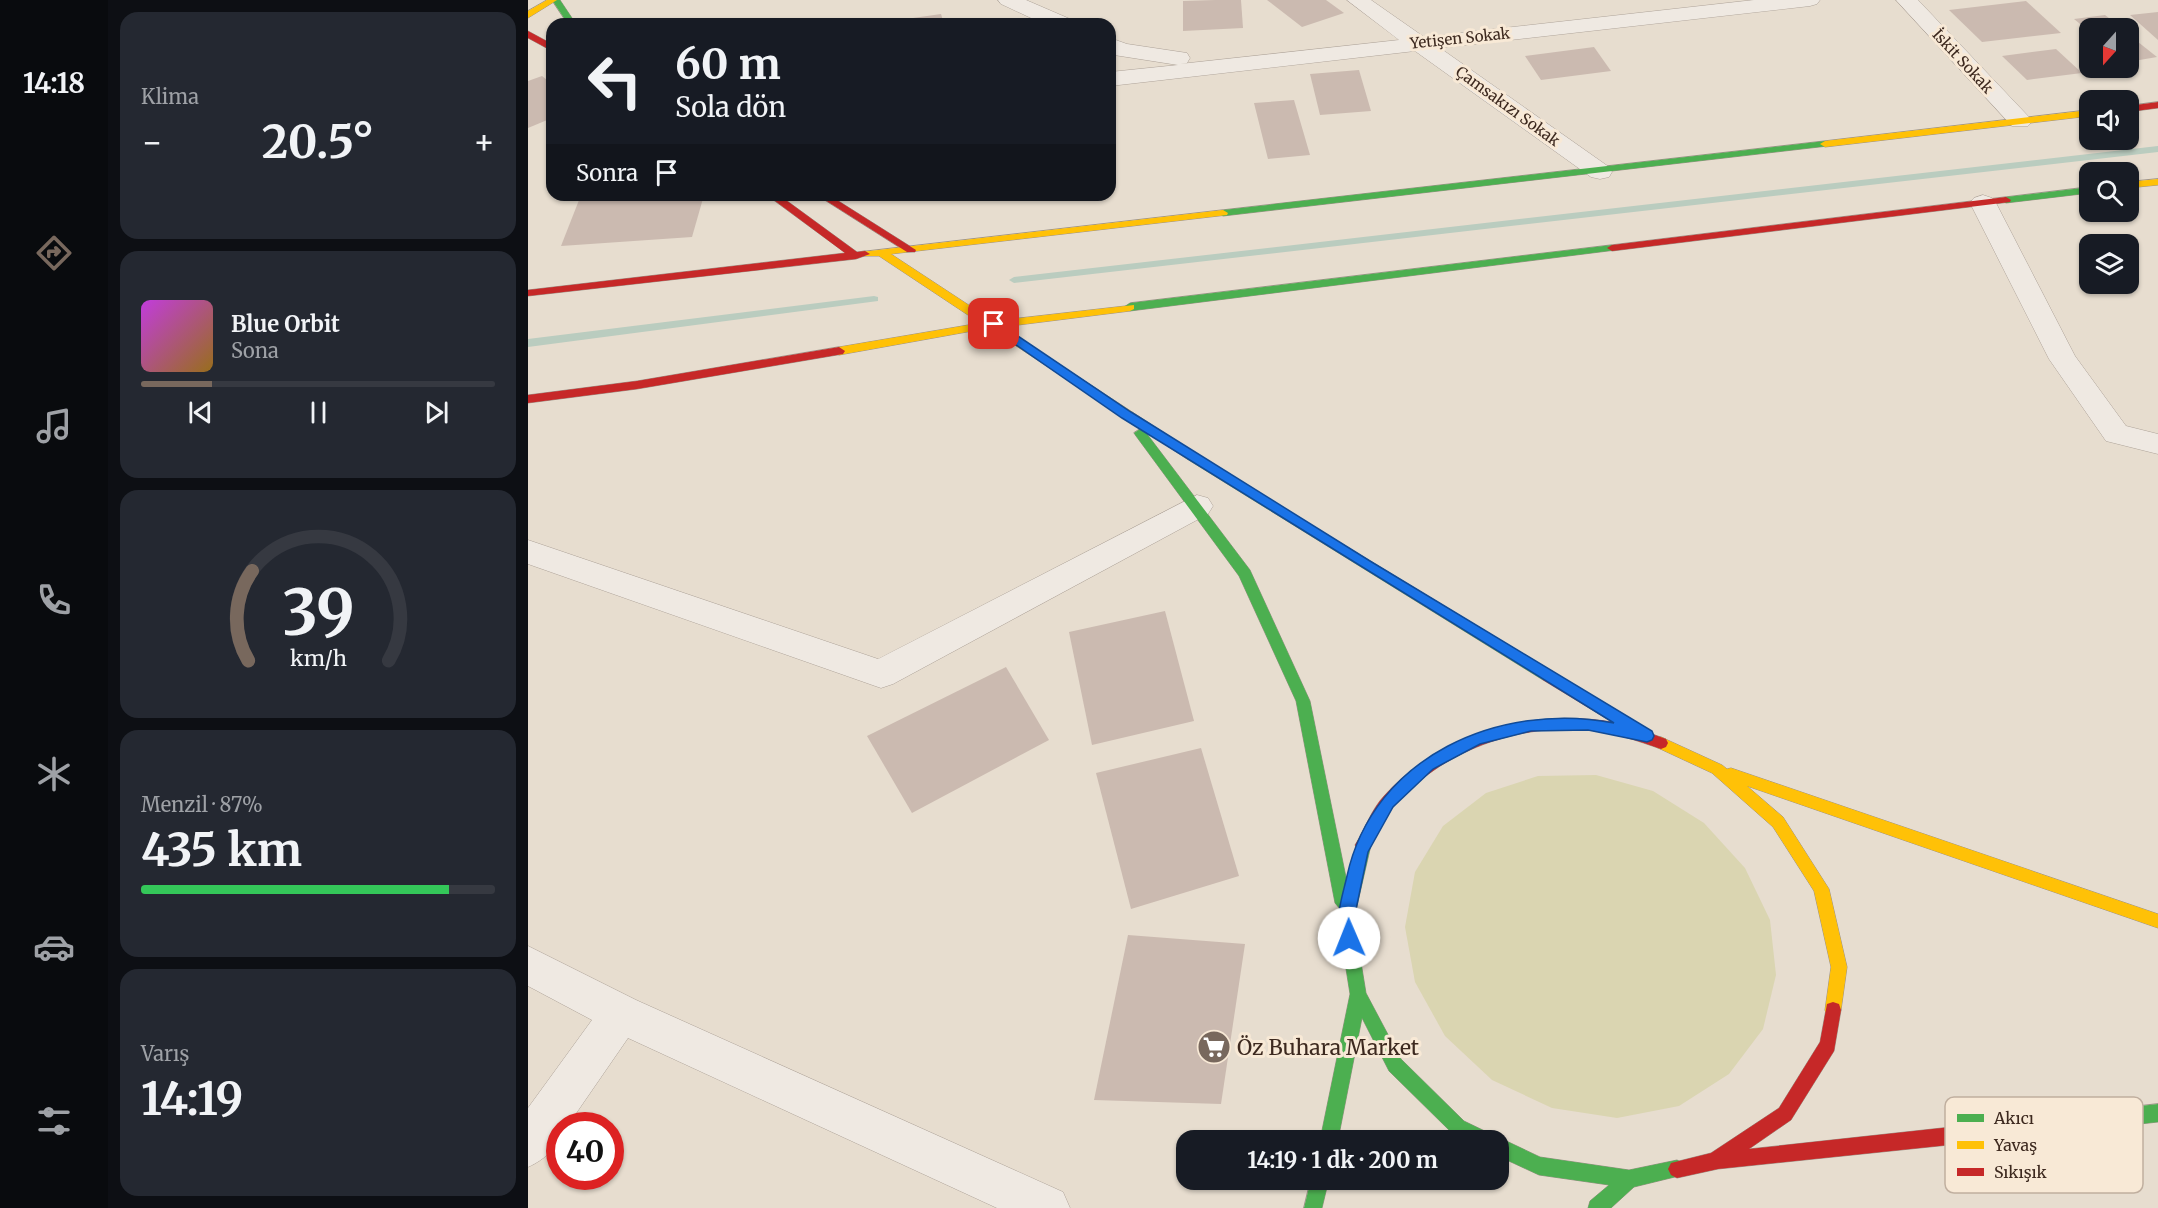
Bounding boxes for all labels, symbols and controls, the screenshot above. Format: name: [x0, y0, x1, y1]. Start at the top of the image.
north arrow: [2079, 18, 2139, 78]
map controls: [2079, 18, 2139, 294]
street label: Yetişen Sokak: [1408, 23, 1511, 53]
street label: İskit Sokak: [1928, 25, 1998, 97]
text: 60 m: [675, 38, 781, 90]
icon: left: [576, 42, 654, 120]
street label: Çamsakızı Sokak: [1452, 62, 1564, 150]
text: 14:18: [23, 66, 85, 100]
text: Klima: [141, 84, 199, 109]
text: Sola dön: [675, 90, 786, 124]
button: sound: [2079, 90, 2139, 150]
text: 20.5°: [262, 114, 374, 170]
text: −: [141, 122, 163, 163]
text: +: [473, 122, 495, 163]
icon: arrive: [650, 156, 683, 189]
text: Sonra: [576, 159, 638, 187]
button: search: [2079, 162, 2139, 222]
icon: directions: [33, 232, 75, 274]
button: layers: [2079, 234, 2139, 294]
pin: [968, 298, 1019, 349]
icon: arrive: [977, 307, 1010, 340]
text: Blue Orbit: [231, 310, 340, 338]
text: Sona: [231, 338, 279, 363]
icon: previous: [184, 396, 217, 429]
icon: pause: [302, 396, 335, 429]
icon: next: [420, 396, 453, 429]
icon: music: [33, 405, 75, 447]
text: 39: [282, 574, 354, 652]
icon: phone: [33, 579, 75, 621]
text: km/h: [290, 645, 346, 672]
icon: climate: [33, 753, 75, 795]
text: Menzil · 87%: [141, 792, 263, 817]
text: 435 km: [141, 822, 302, 878]
position arrow: [1317, 906, 1381, 970]
icon: car: [33, 926, 75, 968]
supermarket icon: Öz Buhara Market: [1196, 1029, 1232, 1065]
place label: Öz Buhara Market: [1237, 1034, 1419, 1061]
text: Varış: [141, 1041, 189, 1066]
text: 14:19: [141, 1071, 243, 1127]
legend: [1945, 1097, 2143, 1193]
icon: filters: [33, 1100, 75, 1142]
text: Akıcı: [1993, 1108, 2034, 1128]
speed limit sign: 40: [546, 1112, 624, 1190]
text: Yavaş: [1993, 1135, 2037, 1155]
text: 14:19 · 1 dk · 200 m: [1247, 1146, 1438, 1174]
text: Sıkışık: [1994, 1162, 2048, 1182]

